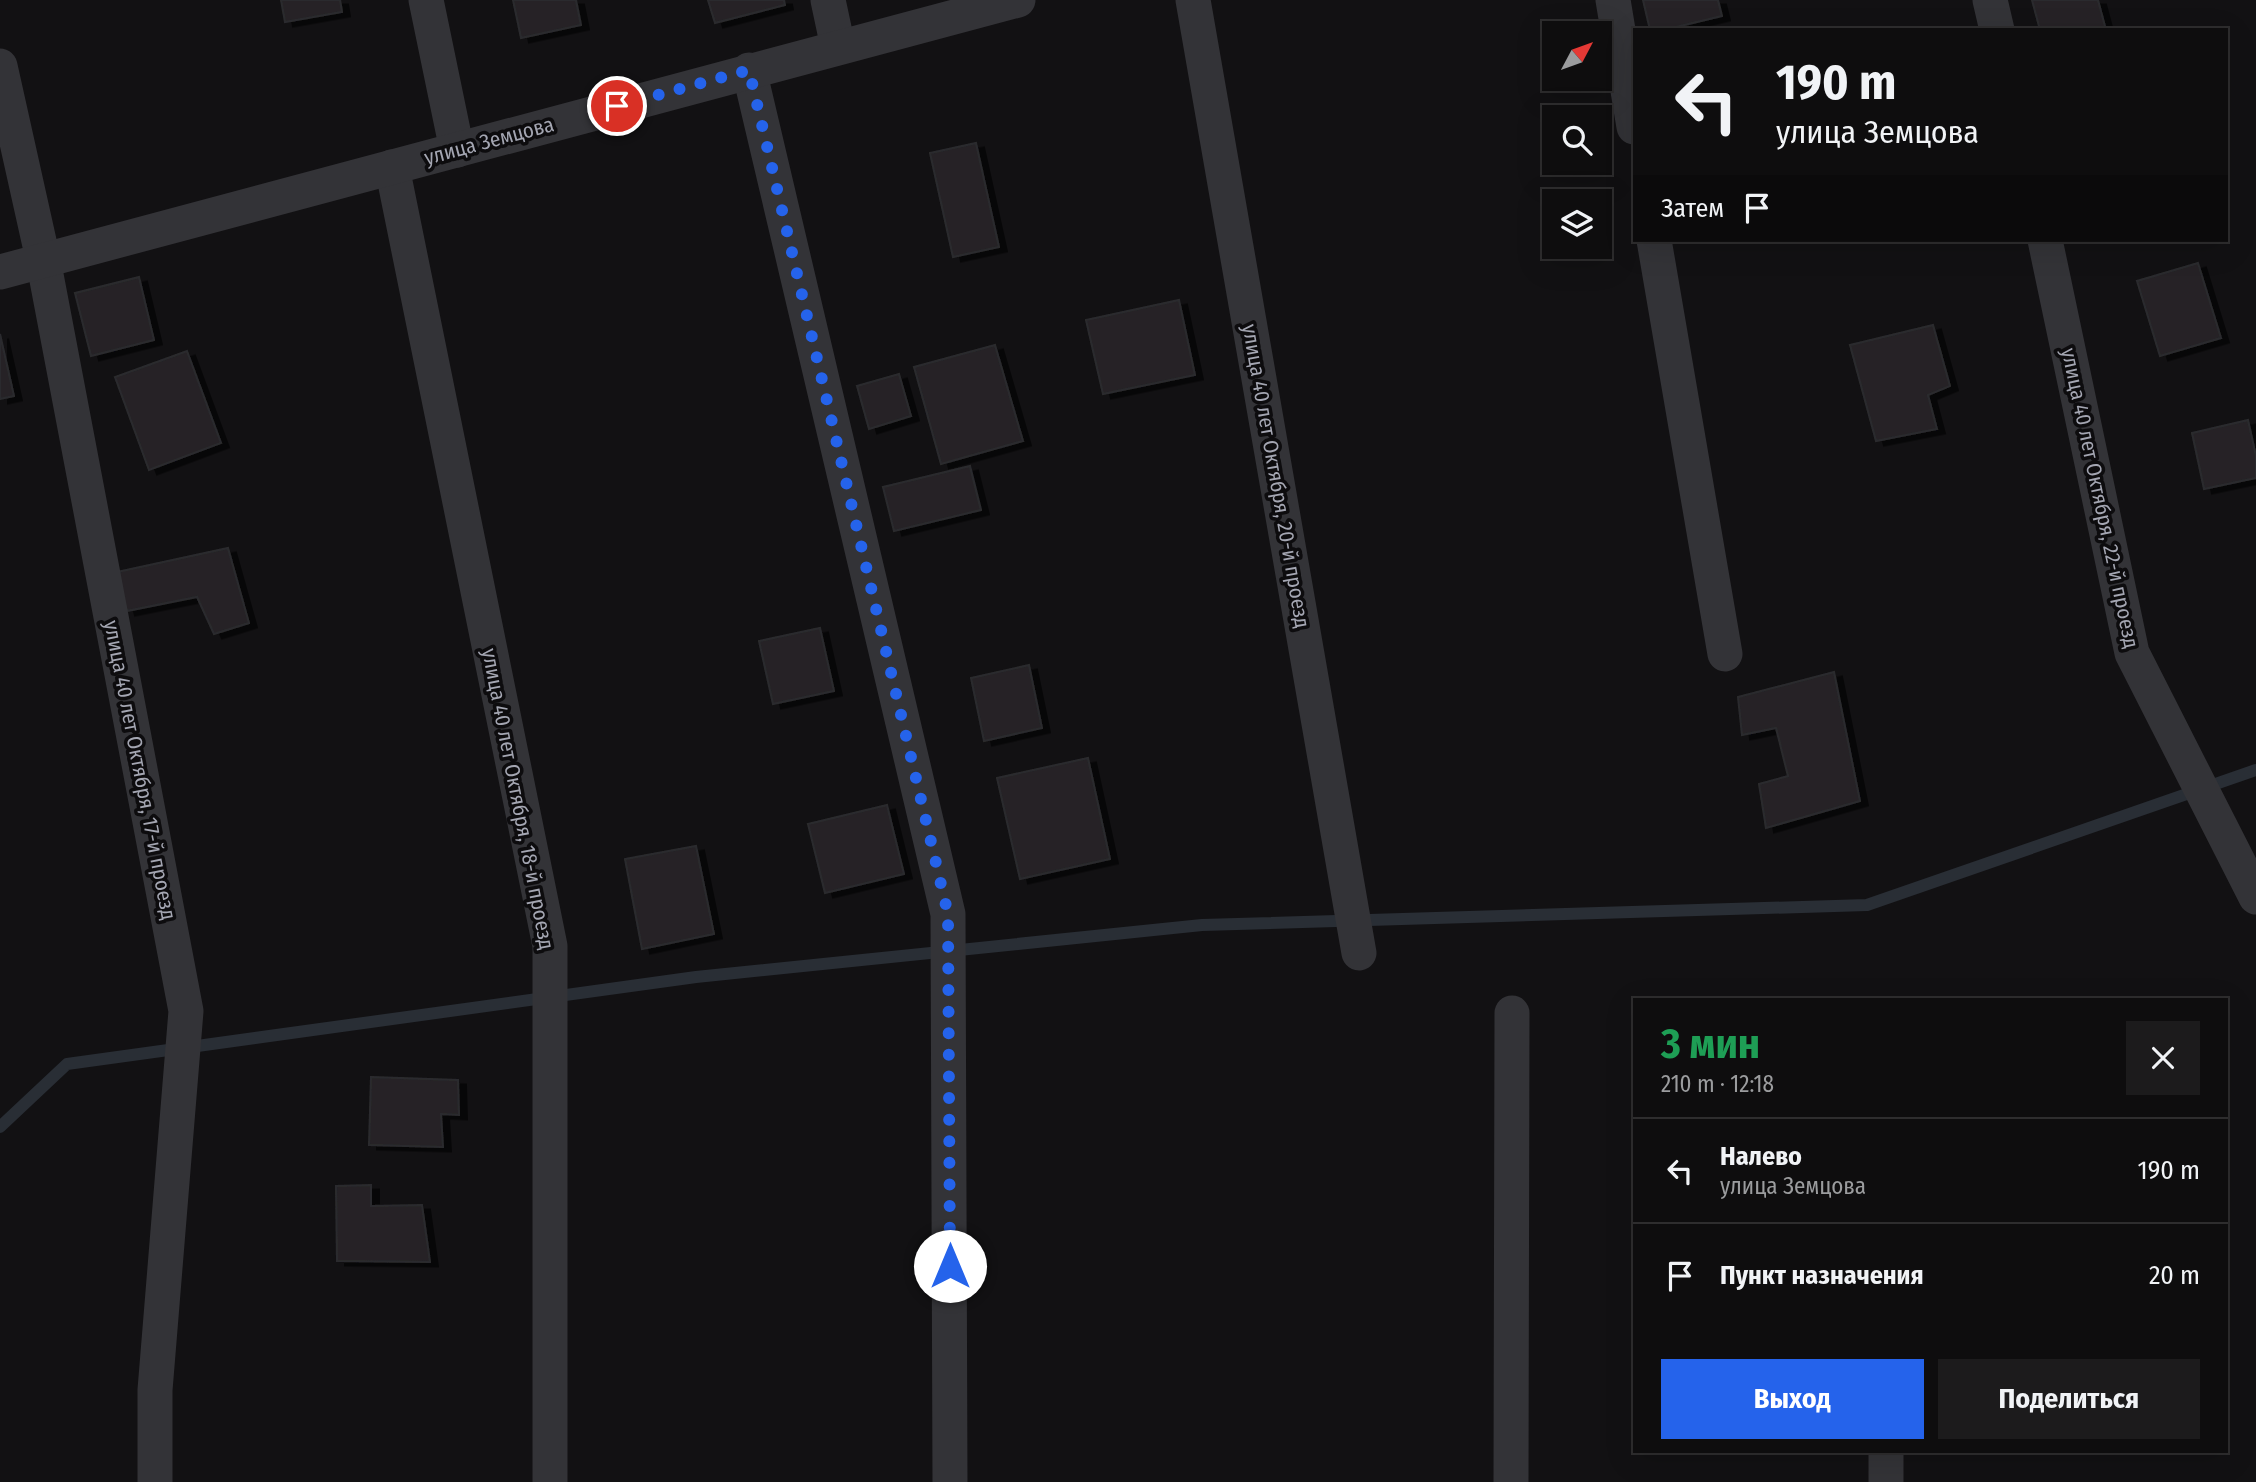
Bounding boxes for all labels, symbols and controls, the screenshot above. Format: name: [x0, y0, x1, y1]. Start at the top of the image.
north arrow: [1542, 21, 1612, 91]
map controls: [1542, 21, 1612, 259]
text: 190 m: [1776, 53, 1896, 112]
icon: left: [1661, 56, 1752, 147]
pin: [587, 76, 647, 136]
icon: arrive: [598, 87, 636, 125]
button: search: [1542, 105, 1612, 175]
street label: улица Земцова: [421, 111, 557, 171]
text: улица Земцова: [1776, 113, 1979, 151]
button: layers: [1542, 189, 1612, 259]
icon: arrive: [1738, 189, 1776, 227]
text: Затем: [1661, 193, 1724, 224]
street label: улица 40 лет Октября, 20-й проезд: [1236, 322, 1316, 630]
street label: улица 40 лет Октября, 22-й проезд: [2055, 345, 2145, 651]
street label: улица 40 лет Октября, 17-й проезд: [98, 618, 182, 922]
street label: улица 40 лет Октября, 18-й проезд: [476, 646, 560, 952]
text: 3 мин: [1661, 1019, 1760, 1069]
button: close: [2126, 1021, 2200, 1095]
text: 210 m · 12:18: [1661, 1070, 1774, 1098]
text: Налево: [1720, 1141, 1802, 1172]
icon: left: [1661, 1152, 1699, 1190]
text: 190 m: [2138, 1155, 2200, 1186]
text: улица Земцова: [1720, 1172, 1866, 1200]
position arrow: [913, 1229, 987, 1303]
icon: arrive: [1661, 1257, 1699, 1295]
text: Пункт назначения: [1720, 1260, 1924, 1291]
text: 20 m: [2149, 1260, 2200, 1291]
button: Выход: [1661, 1359, 1924, 1439]
button: Поделиться: [1938, 1359, 2200, 1439]

